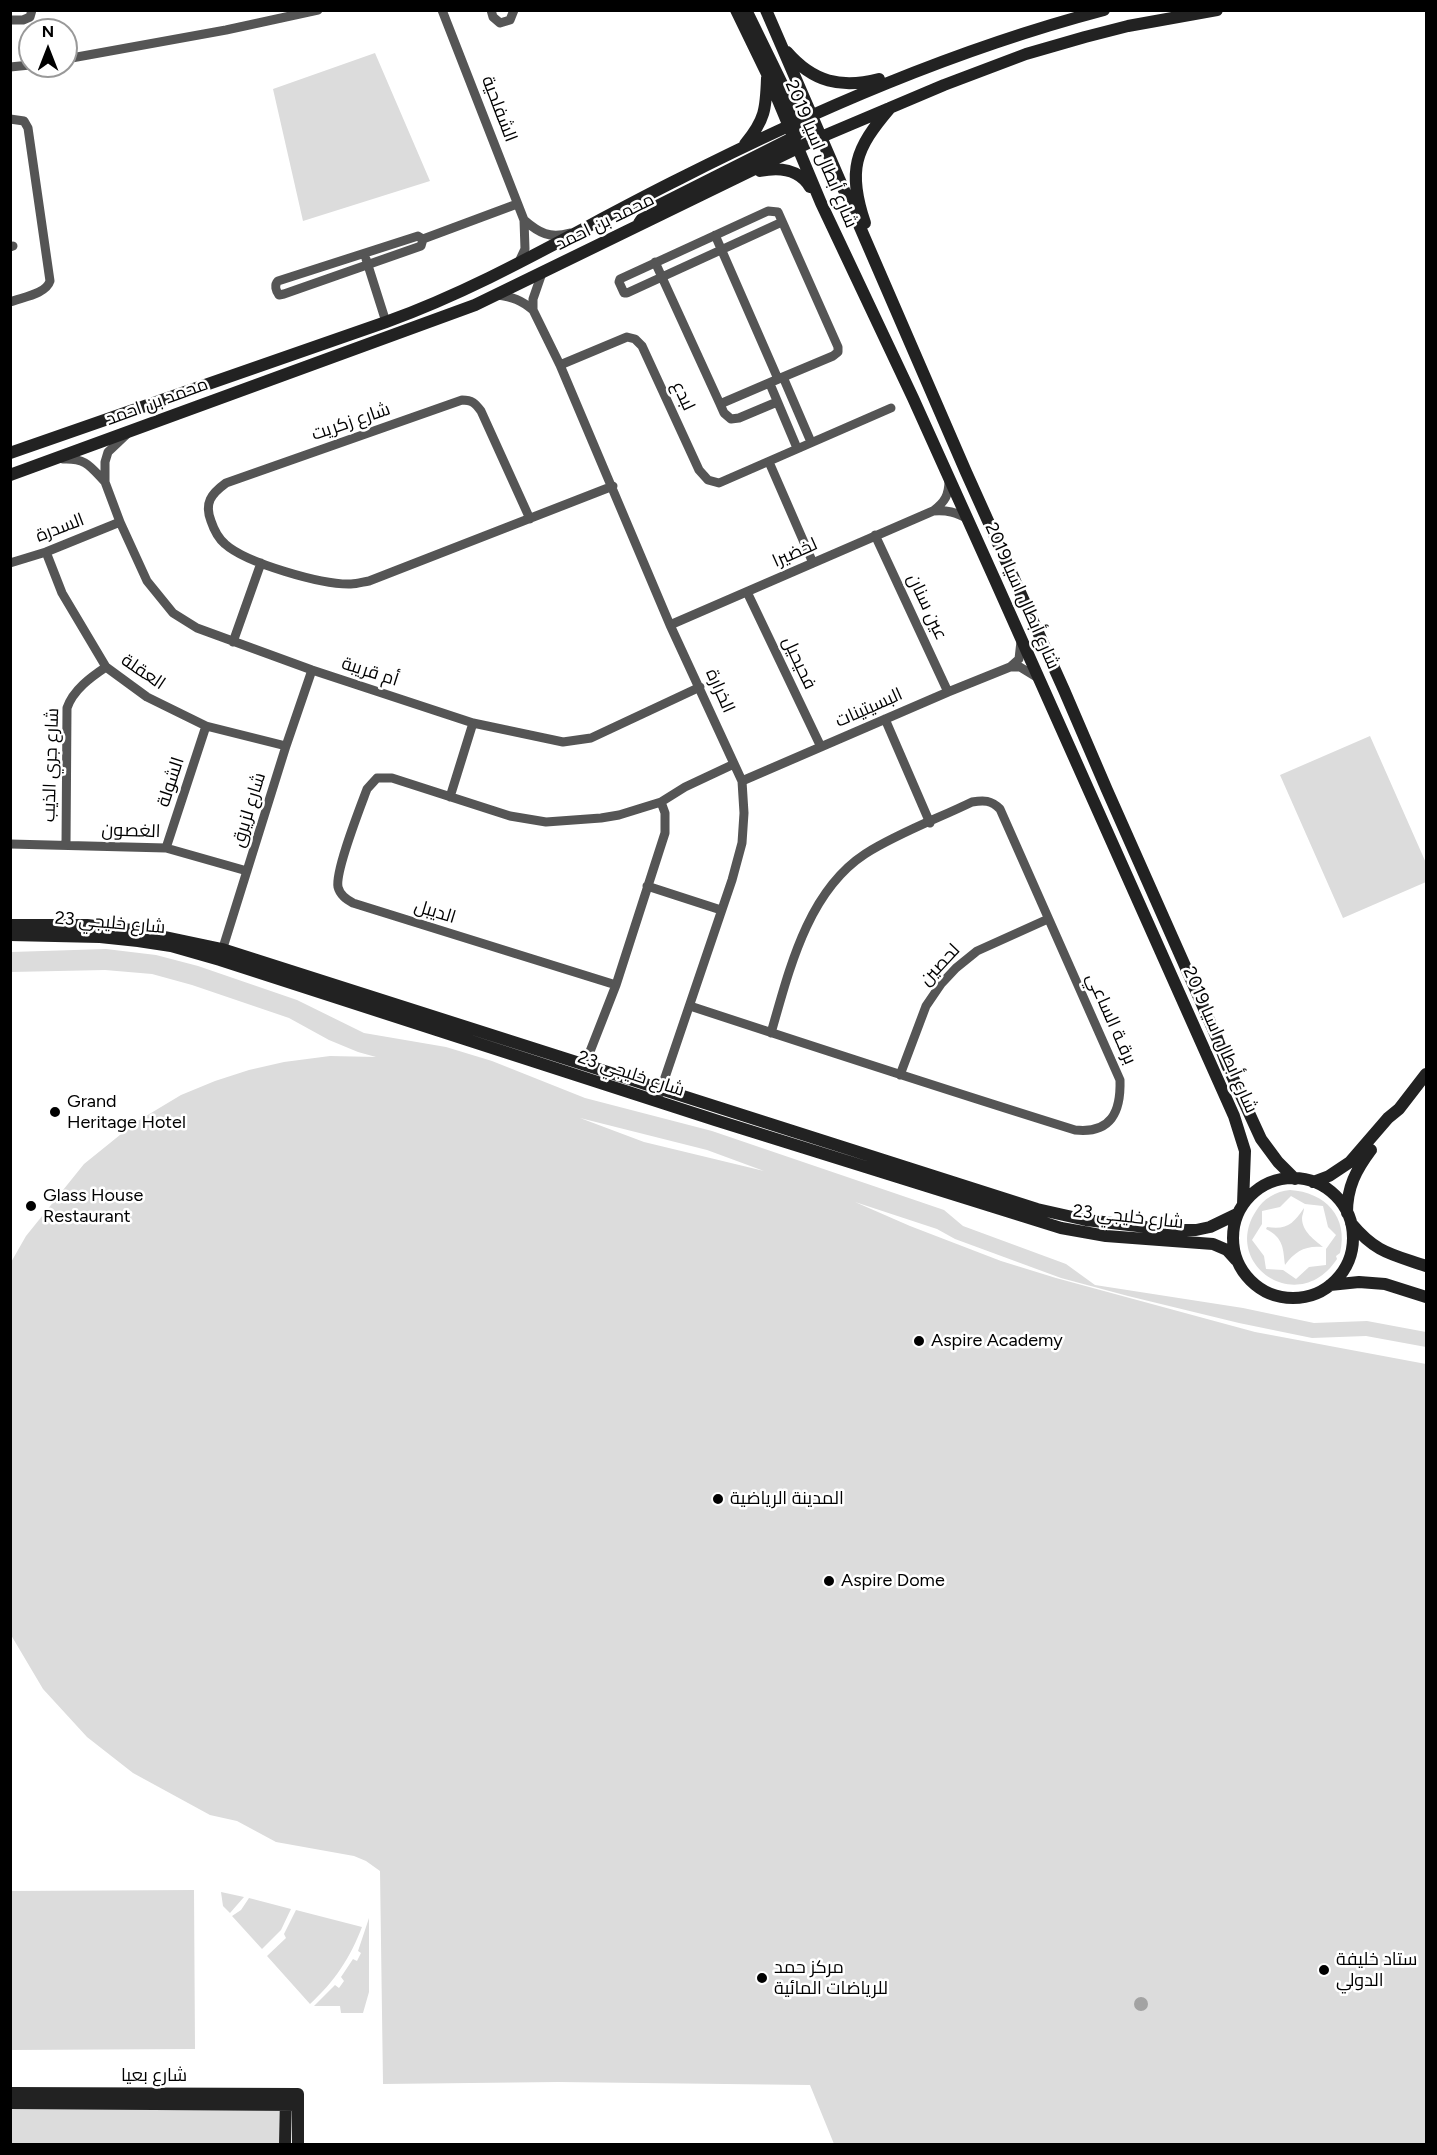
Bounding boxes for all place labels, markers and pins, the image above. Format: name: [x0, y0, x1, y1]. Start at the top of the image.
place label: Grand Heritage Hotel: [67, 1091, 186, 1134]
marker: Grand Heritage Hotel: [48, 1105, 62, 1119]
place label: Glass House Restaurant: [43, 1185, 143, 1228]
marker: Glass House Restaurant: [24, 1199, 38, 1213]
place label: Aspire Academy: [931, 1330, 1063, 1352]
marker: Aspire Academy: [912, 1334, 926, 1348]
place label: المدينة الرياضية: [730, 1488, 844, 1510]
marker: المدينة الرياضية: [711, 1492, 725, 1506]
place label: Aspire Dome: [841, 1570, 945, 1592]
marker: Aspire Dome: [822, 1574, 836, 1588]
place label: ستاد خليفة الدولي: [1336, 1949, 1417, 1992]
place label: مركز حمد للرياضات المائية: [774, 1957, 888, 2000]
marker: ستاد خليفة الدولي: [1317, 1963, 1331, 1977]
marker: مركز حمد للرياضات المائية: [755, 1971, 769, 1985]

